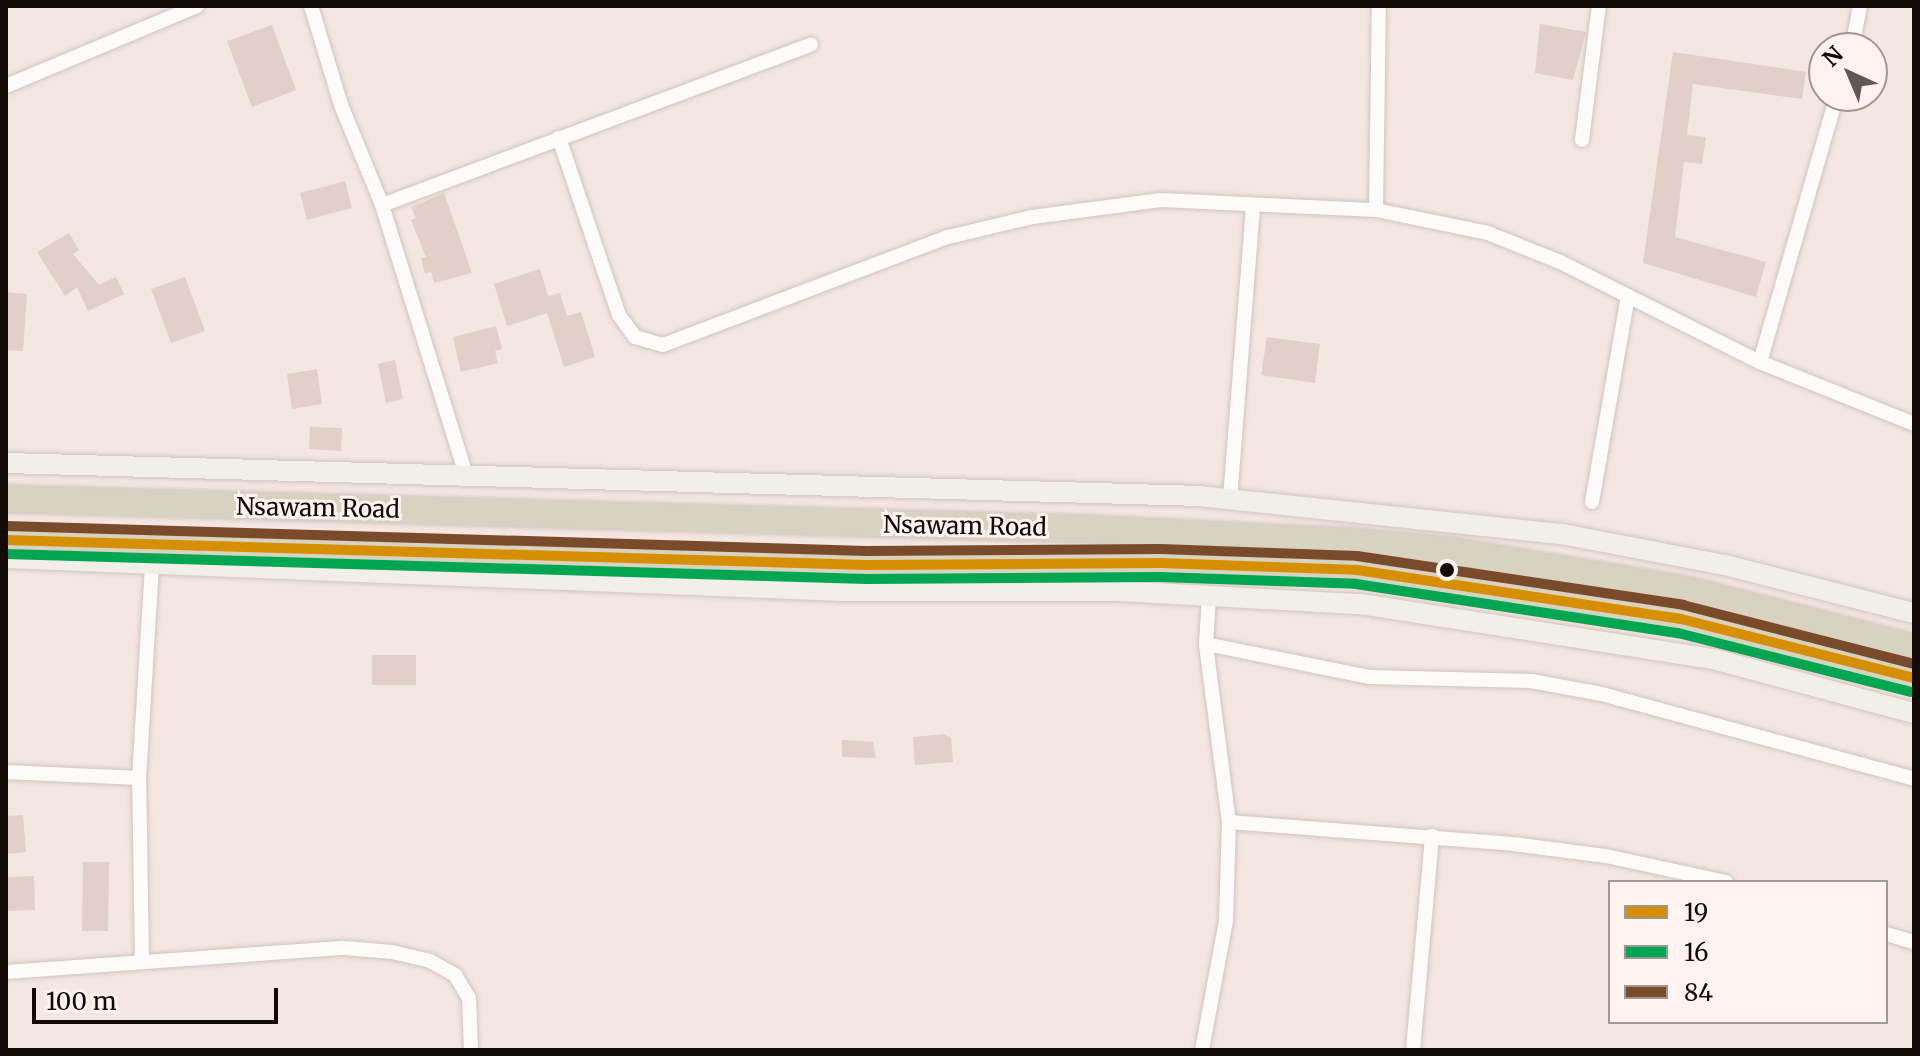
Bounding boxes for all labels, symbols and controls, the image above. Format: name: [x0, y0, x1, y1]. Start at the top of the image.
north arrow: [1808, 32, 1888, 112]
text: N: [1817, 40, 1849, 72]
street label: Nsawam Road: [236, 492, 400, 524]
street label: Nsawam Road: [883, 510, 1047, 542]
unlabelled marker: [1439, 562, 1455, 578]
legend: [1608, 880, 1888, 1024]
text: 19: [1684, 897, 1708, 928]
text: 16: [1684, 937, 1708, 968]
scale bar: [36, 972, 282, 1022]
text: 84: [1684, 977, 1713, 1008]
text: 100 m: [46, 986, 116, 1017]

